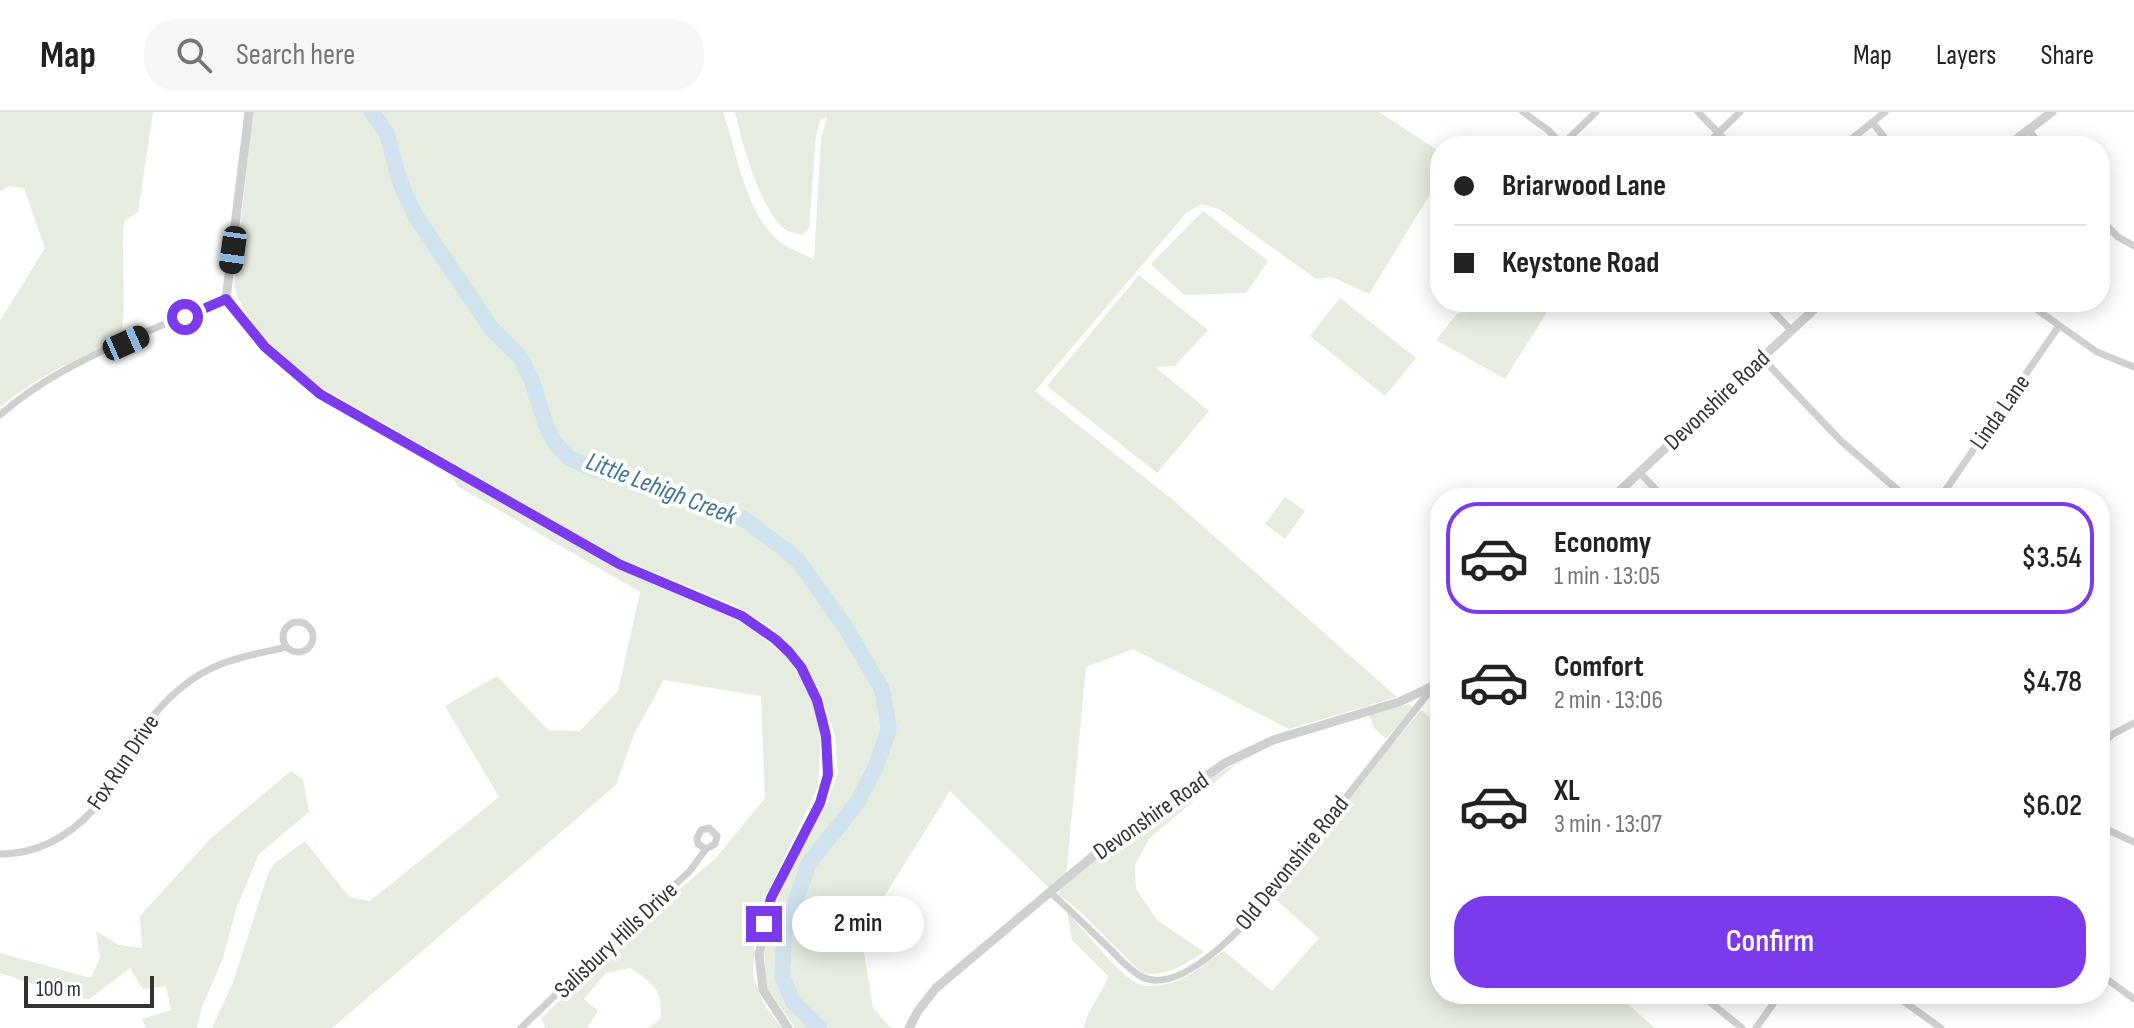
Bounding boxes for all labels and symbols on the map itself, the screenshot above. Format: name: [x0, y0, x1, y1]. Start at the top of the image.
car: [218, 225, 248, 275]
route start: [167, 299, 203, 335]
car: [99, 322, 153, 364]
street label: Devonshire Road: [1658, 344, 1776, 456]
street label: Linda Lane: [1964, 369, 2036, 455]
water label: Little Lehigh Creek: [582, 446, 742, 532]
street label: Fox Run Drive: [81, 709, 165, 815]
street label: Devonshire Road: [1088, 766, 1214, 866]
street label: Old Devonshire Road: [1229, 790, 1355, 936]
street label: Salisbury Hills Drive: [548, 876, 684, 1004]
callout: 2 min: [792, 896, 924, 952]
route end: [746, 906, 782, 942]
scale bar: [24, 972, 154, 1008]

